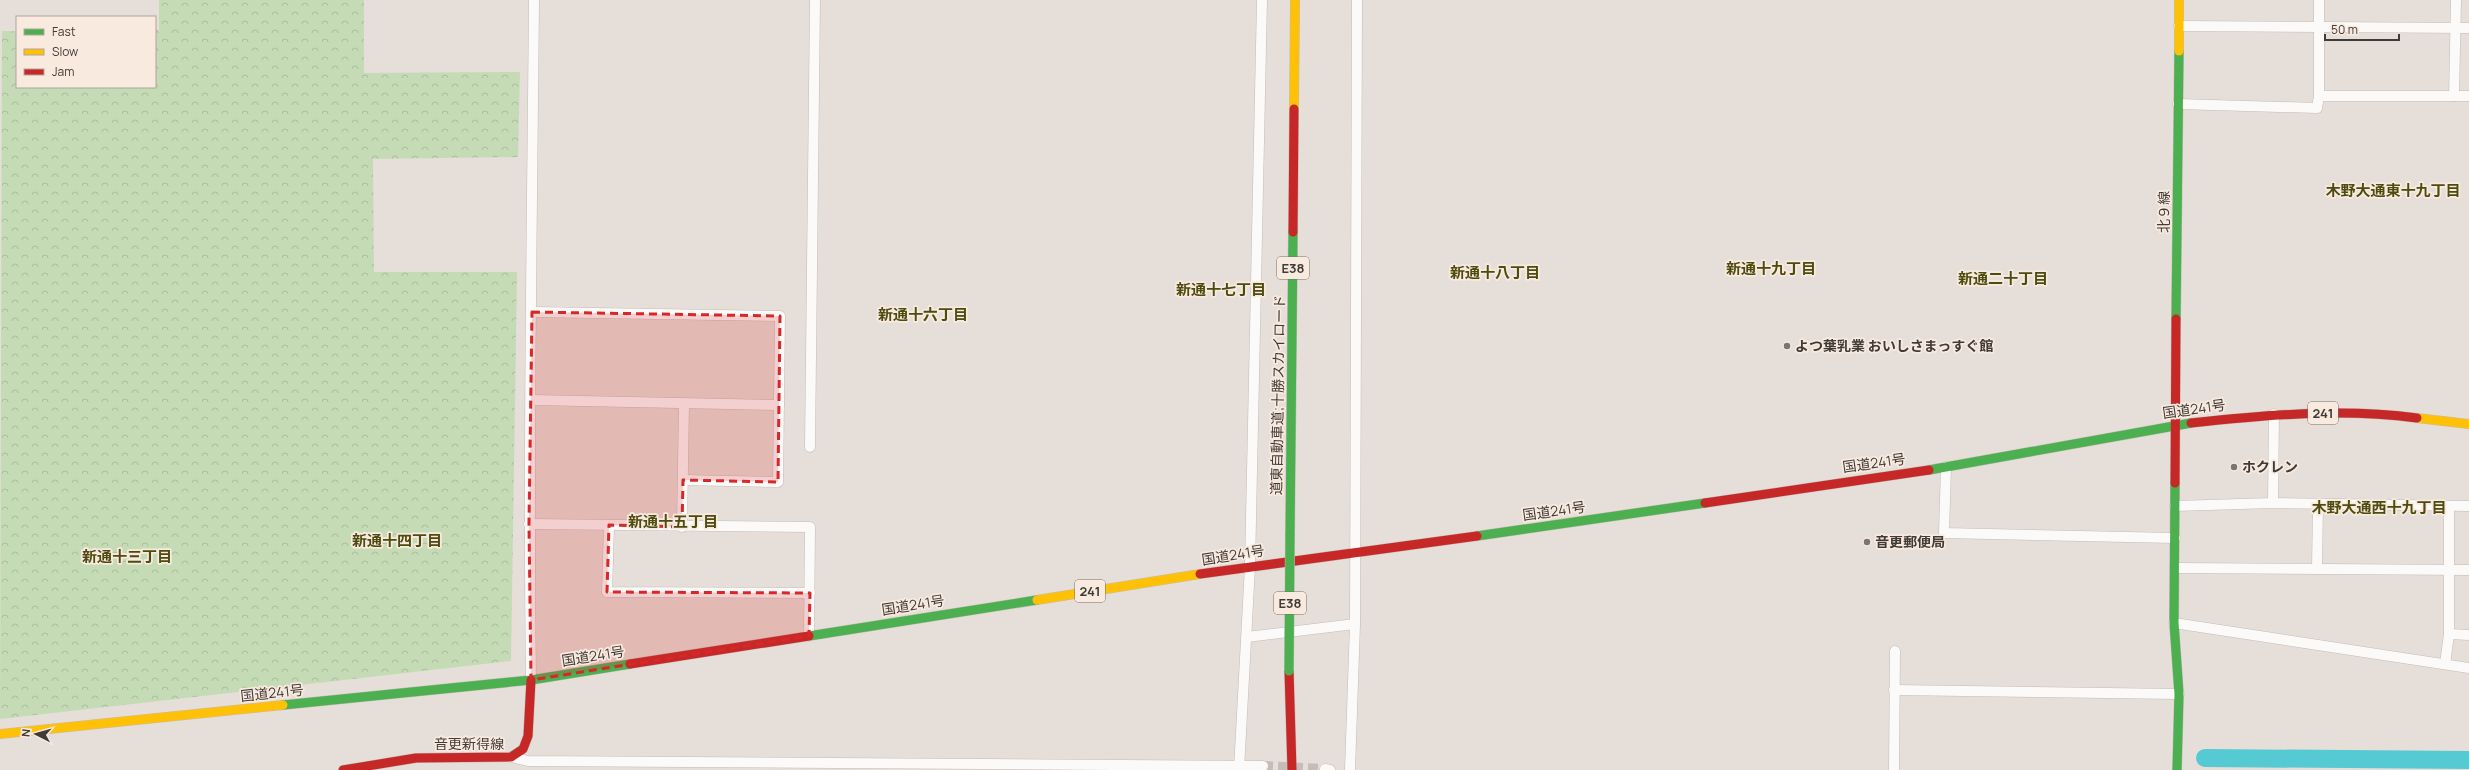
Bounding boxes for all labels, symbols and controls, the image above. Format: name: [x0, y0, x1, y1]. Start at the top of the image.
legend: [16, 16, 156, 88]
scale bar: [2325, 16, 2399, 42]
text: 50 m: [2331, 21, 2358, 38]
text: Fast: [52, 23, 76, 40]
text: Slow: [52, 43, 78, 60]
text: Jam: [52, 63, 74, 80]
district label: 木野大通東十九丁目: [2325, 180, 2461, 201]
street label: 北９線: [2154, 191, 2173, 233]
road number: E38: [1277, 257, 1309, 279]
district label: 新通十九丁目: [1726, 258, 1816, 279]
district label: 新通十八丁目: [1450, 262, 1540, 283]
district label: 新通二十丁目: [1958, 268, 2048, 289]
district label: 新通十七丁目: [1176, 279, 1266, 300]
street label: 道東自動車道;十勝スカイロード: [1266, 295, 1289, 495]
district label: 新通十六丁目: [878, 304, 968, 325]
place label: よつ葉乳業 おいしさまっすぐ館: [1795, 336, 1993, 355]
marker: よつ葉乳業 おいしさまっすぐ館: [1782, 341, 1792, 351]
street label: 国道241号: [2161, 395, 2227, 422]
road number: 241: [2308, 402, 2338, 424]
street label: 国道241号: [1841, 449, 1907, 476]
place label: ホクレン: [2242, 457, 2298, 476]
marker: ホクレン: [2229, 462, 2239, 472]
street label: 国道241号: [1521, 497, 1587, 524]
district label: 木野大通西十九丁目: [2311, 497, 2447, 518]
district label: 新通十五丁目: [628, 511, 718, 532]
district label: 新通十四丁目: [352, 530, 442, 551]
place label: 音更郵便局: [1875, 532, 1945, 551]
marker: 音更郵便局: [1862, 537, 1872, 547]
street label: 国道241号: [1200, 540, 1266, 569]
district label: 新通十三丁目: [82, 546, 172, 567]
road number: 241: [1075, 580, 1105, 602]
street label: 国道241号: [880, 590, 946, 619]
road number: E38: [1274, 592, 1306, 614]
street label: 国道241号: [560, 641, 626, 670]
street label: 国道241号: [239, 680, 304, 705]
north arrow: [16, 714, 56, 754]
text: N: [18, 728, 33, 738]
street label: 音更新得線: [434, 734, 504, 753]

